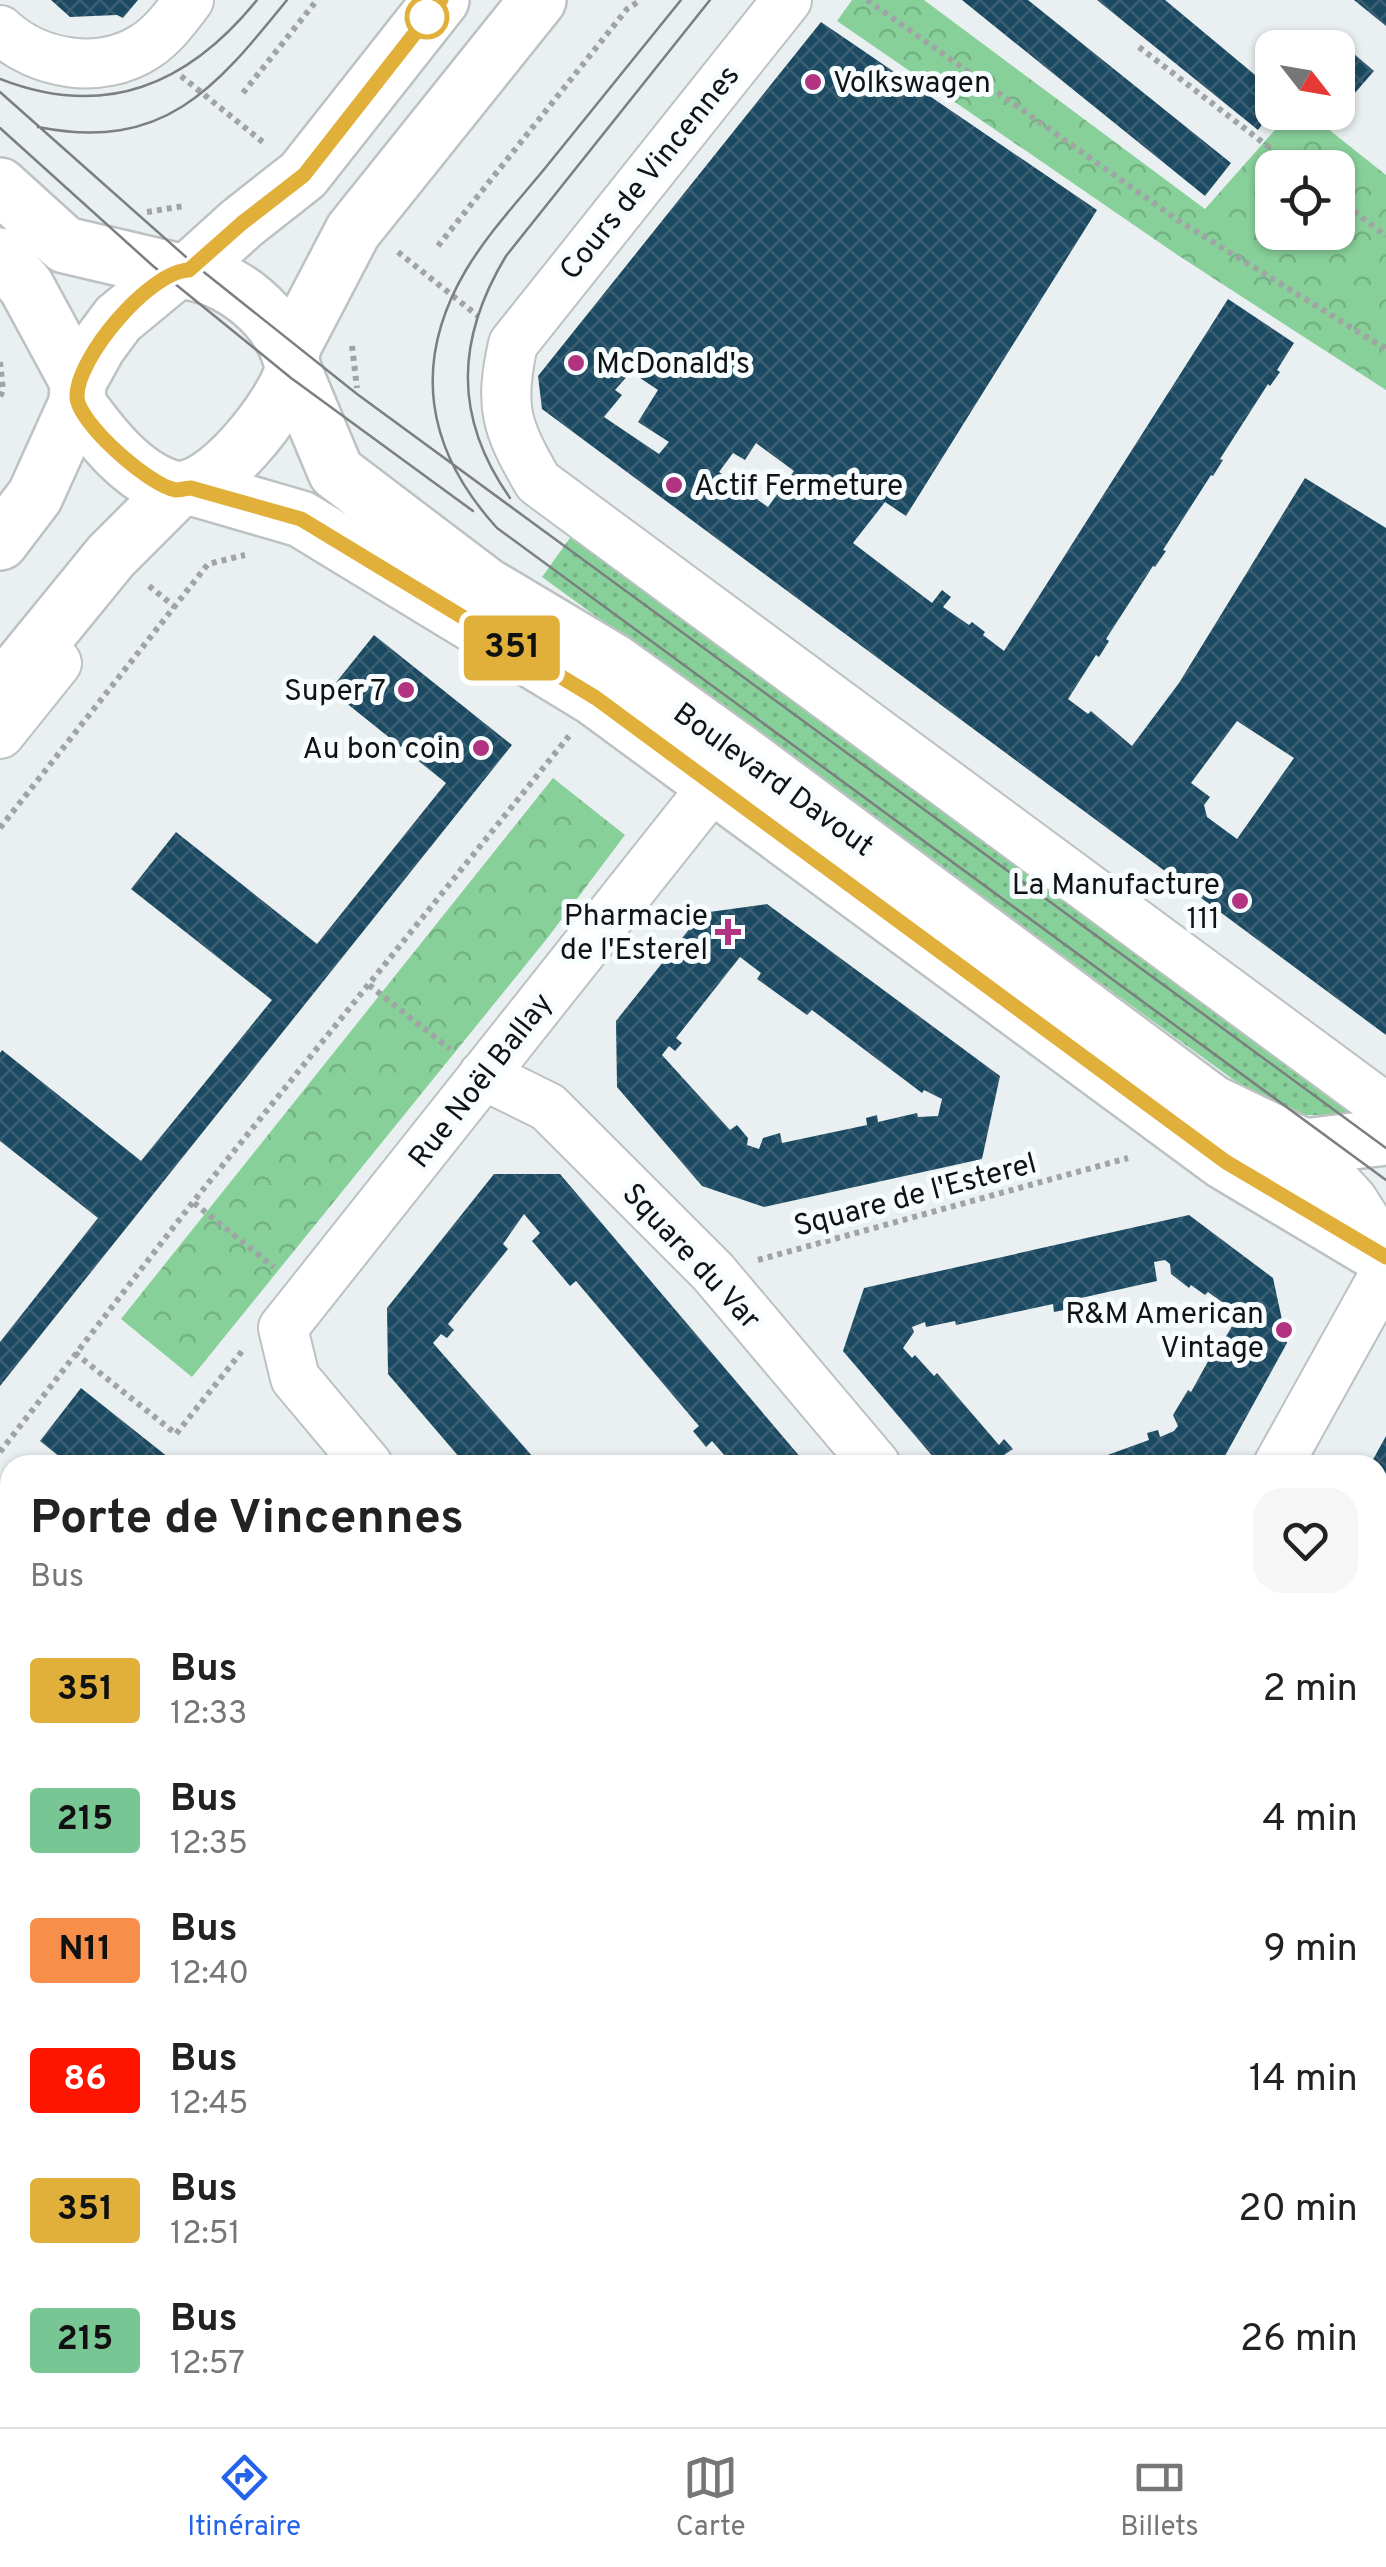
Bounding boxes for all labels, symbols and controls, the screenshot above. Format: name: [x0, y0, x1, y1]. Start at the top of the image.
unlabelled marker: [406, 0, 448, 38]
north arrow: [1255, 30, 1355, 130]
map controls: [1255, 30, 1355, 250]
street label: Cours de Vincennes: [553, 59, 749, 288]
place label: Volkswagen: [833, 66, 991, 103]
marker: Volkswagen: [802, 71, 824, 93]
button: locate: [1255, 150, 1355, 250]
place label: McDonald's: [596, 347, 750, 384]
marker: McDonald's: [565, 352, 587, 374]
place label: Actif Fermeture: [694, 469, 903, 506]
marker: Actif Fermeture: [663, 474, 685, 496]
line badge: 351: [454, 616, 570, 680]
text: 351: [484, 626, 540, 670]
place label: Super 7: [284, 674, 386, 711]
marker: Super 7: [395, 679, 417, 701]
street label: Boulevard Davout: [665, 696, 880, 866]
place label: Au bon coin: [302, 732, 461, 769]
marker: Au bon coin: [470, 737, 492, 759]
place label: La Manufacture 111: [1012, 868, 1220, 939]
marker: La Manufacture 111: [1229, 890, 1251, 912]
place label: Pharmacie de l'Esterel: [560, 899, 708, 970]
marker: Pharmacie de l'Esterel: [717, 921, 739, 943]
street label: Rue Noël Ballay: [402, 987, 562, 1176]
street label: Square de l'Esterel: [790, 1146, 1041, 1247]
street label: Square du Var: [613, 1177, 768, 1339]
place label: R&M American Vintage: [1065, 1297, 1264, 1368]
marker: R&M American Vintage: [1273, 1319, 1295, 1341]
button: heart: [1253, 1488, 1358, 1593]
text: Porte de Vincennes: [30, 1490, 464, 1550]
text: Bus: [30, 1558, 84, 1598]
text: Bus: [170, 1646, 237, 1695]
text: 2 min: [1263, 1666, 1358, 1715]
text: 351: [57, 1668, 113, 1712]
text: 12:33: [170, 1695, 247, 1735]
text: Bus: [170, 1776, 237, 1825]
text: 4 min: [1262, 1796, 1358, 1845]
text: 215: [57, 1798, 113, 1842]
text: 12:35: [170, 1825, 248, 1865]
text: Bus: [170, 1906, 237, 1955]
text: 9 min: [1263, 1926, 1358, 1975]
text: N11: [58, 1928, 112, 1972]
text: 12:40: [170, 1955, 249, 1995]
text: Bus: [170, 2036, 237, 2085]
text: 14 min: [1249, 2056, 1358, 2105]
text: 86: [63, 2058, 107, 2102]
text: 12:45: [170, 2085, 248, 2125]
text: Bus: [170, 2166, 237, 2215]
text: 20 min: [1238, 2186, 1358, 2235]
text: 351: [57, 2188, 113, 2232]
text: 12:51: [170, 2215, 241, 2255]
text: Bus: [170, 2296, 237, 2345]
text: 26 min: [1240, 2316, 1358, 2365]
text: 215: [57, 2318, 113, 2362]
text: 12:57: [170, 2345, 245, 2385]
tab: Itinéraire: [187, 2450, 301, 2546]
tab: Carte: [676, 2450, 746, 2546]
tab: Billets: [1120, 2450, 1199, 2546]

